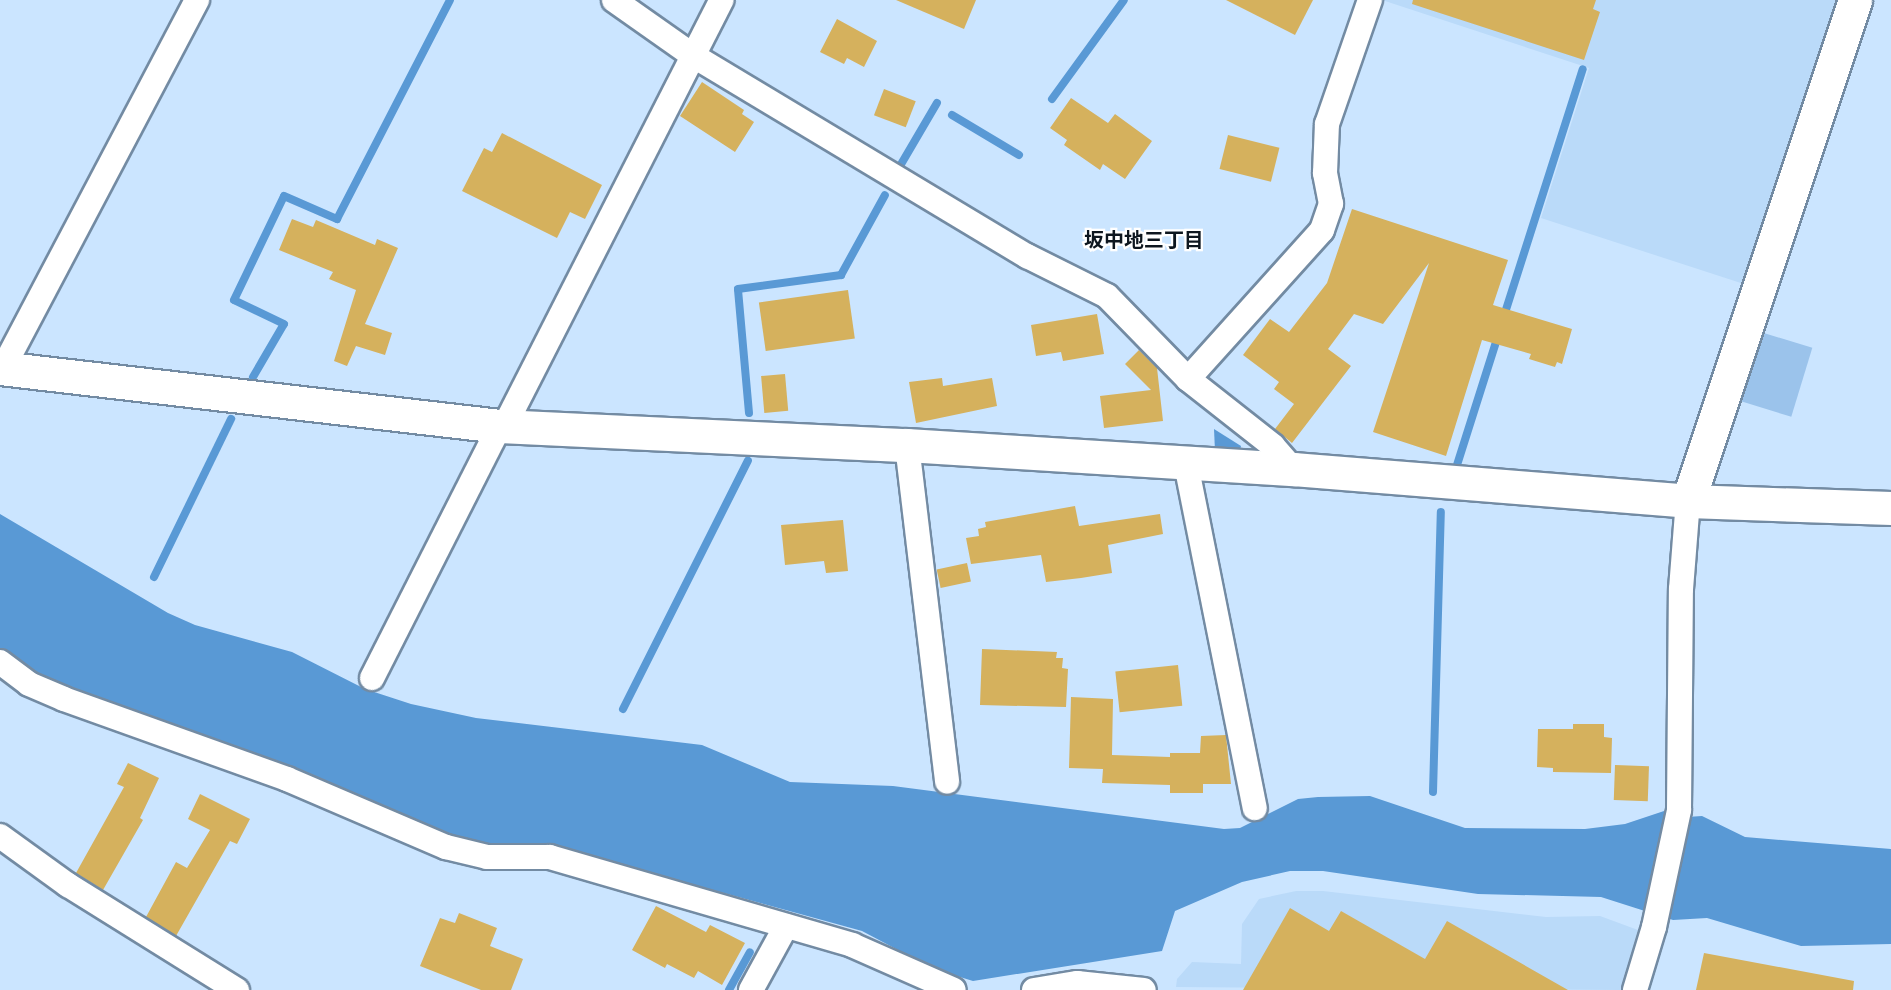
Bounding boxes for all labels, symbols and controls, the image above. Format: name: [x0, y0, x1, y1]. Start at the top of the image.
district label: 坂中地三丁目: [1084, 228, 1204, 252]

